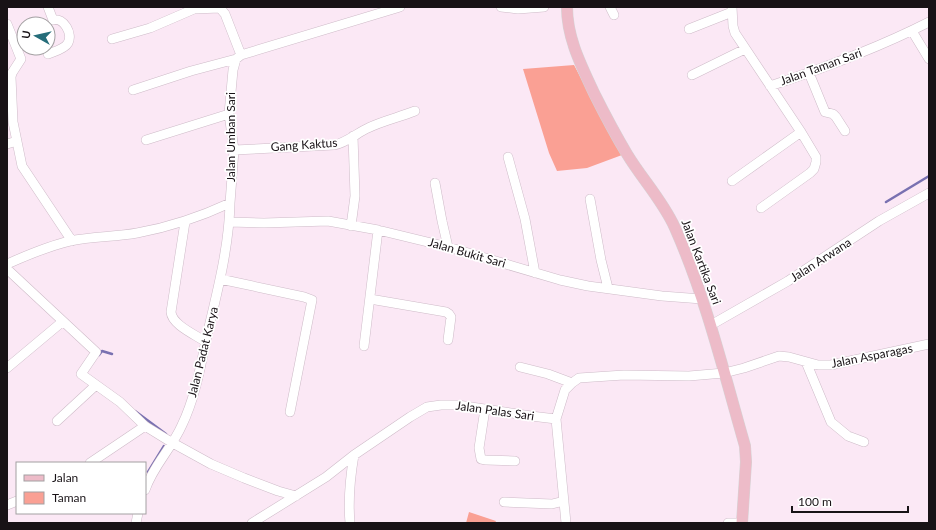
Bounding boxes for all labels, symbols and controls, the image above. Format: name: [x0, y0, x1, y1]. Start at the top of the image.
north arrow: [16, 16, 56, 56]
text: U: [19, 30, 33, 39]
street label: Jalan Taman Sari: [778, 45, 864, 88]
street label: Jalan Umban Sari: [223, 92, 238, 182]
street label: Gang Kaktus: [270, 135, 338, 154]
street label: Jalan Kartika Sari: [678, 217, 725, 307]
street label: Jalan Bukit Sari: [427, 234, 508, 271]
street label: Jalan Arwana: [788, 234, 854, 285]
street label: Jalan Padat Karya: [184, 305, 221, 399]
street label: Jalan Asparagas: [830, 340, 914, 371]
street label: Jalan Palas Sari: [455, 398, 535, 423]
legend: [16, 462, 146, 514]
text: Jalan: [52, 470, 78, 485]
scale bar: [792, 488, 908, 514]
text: Taman: [52, 490, 86, 505]
text: 100 m: [798, 494, 832, 509]

